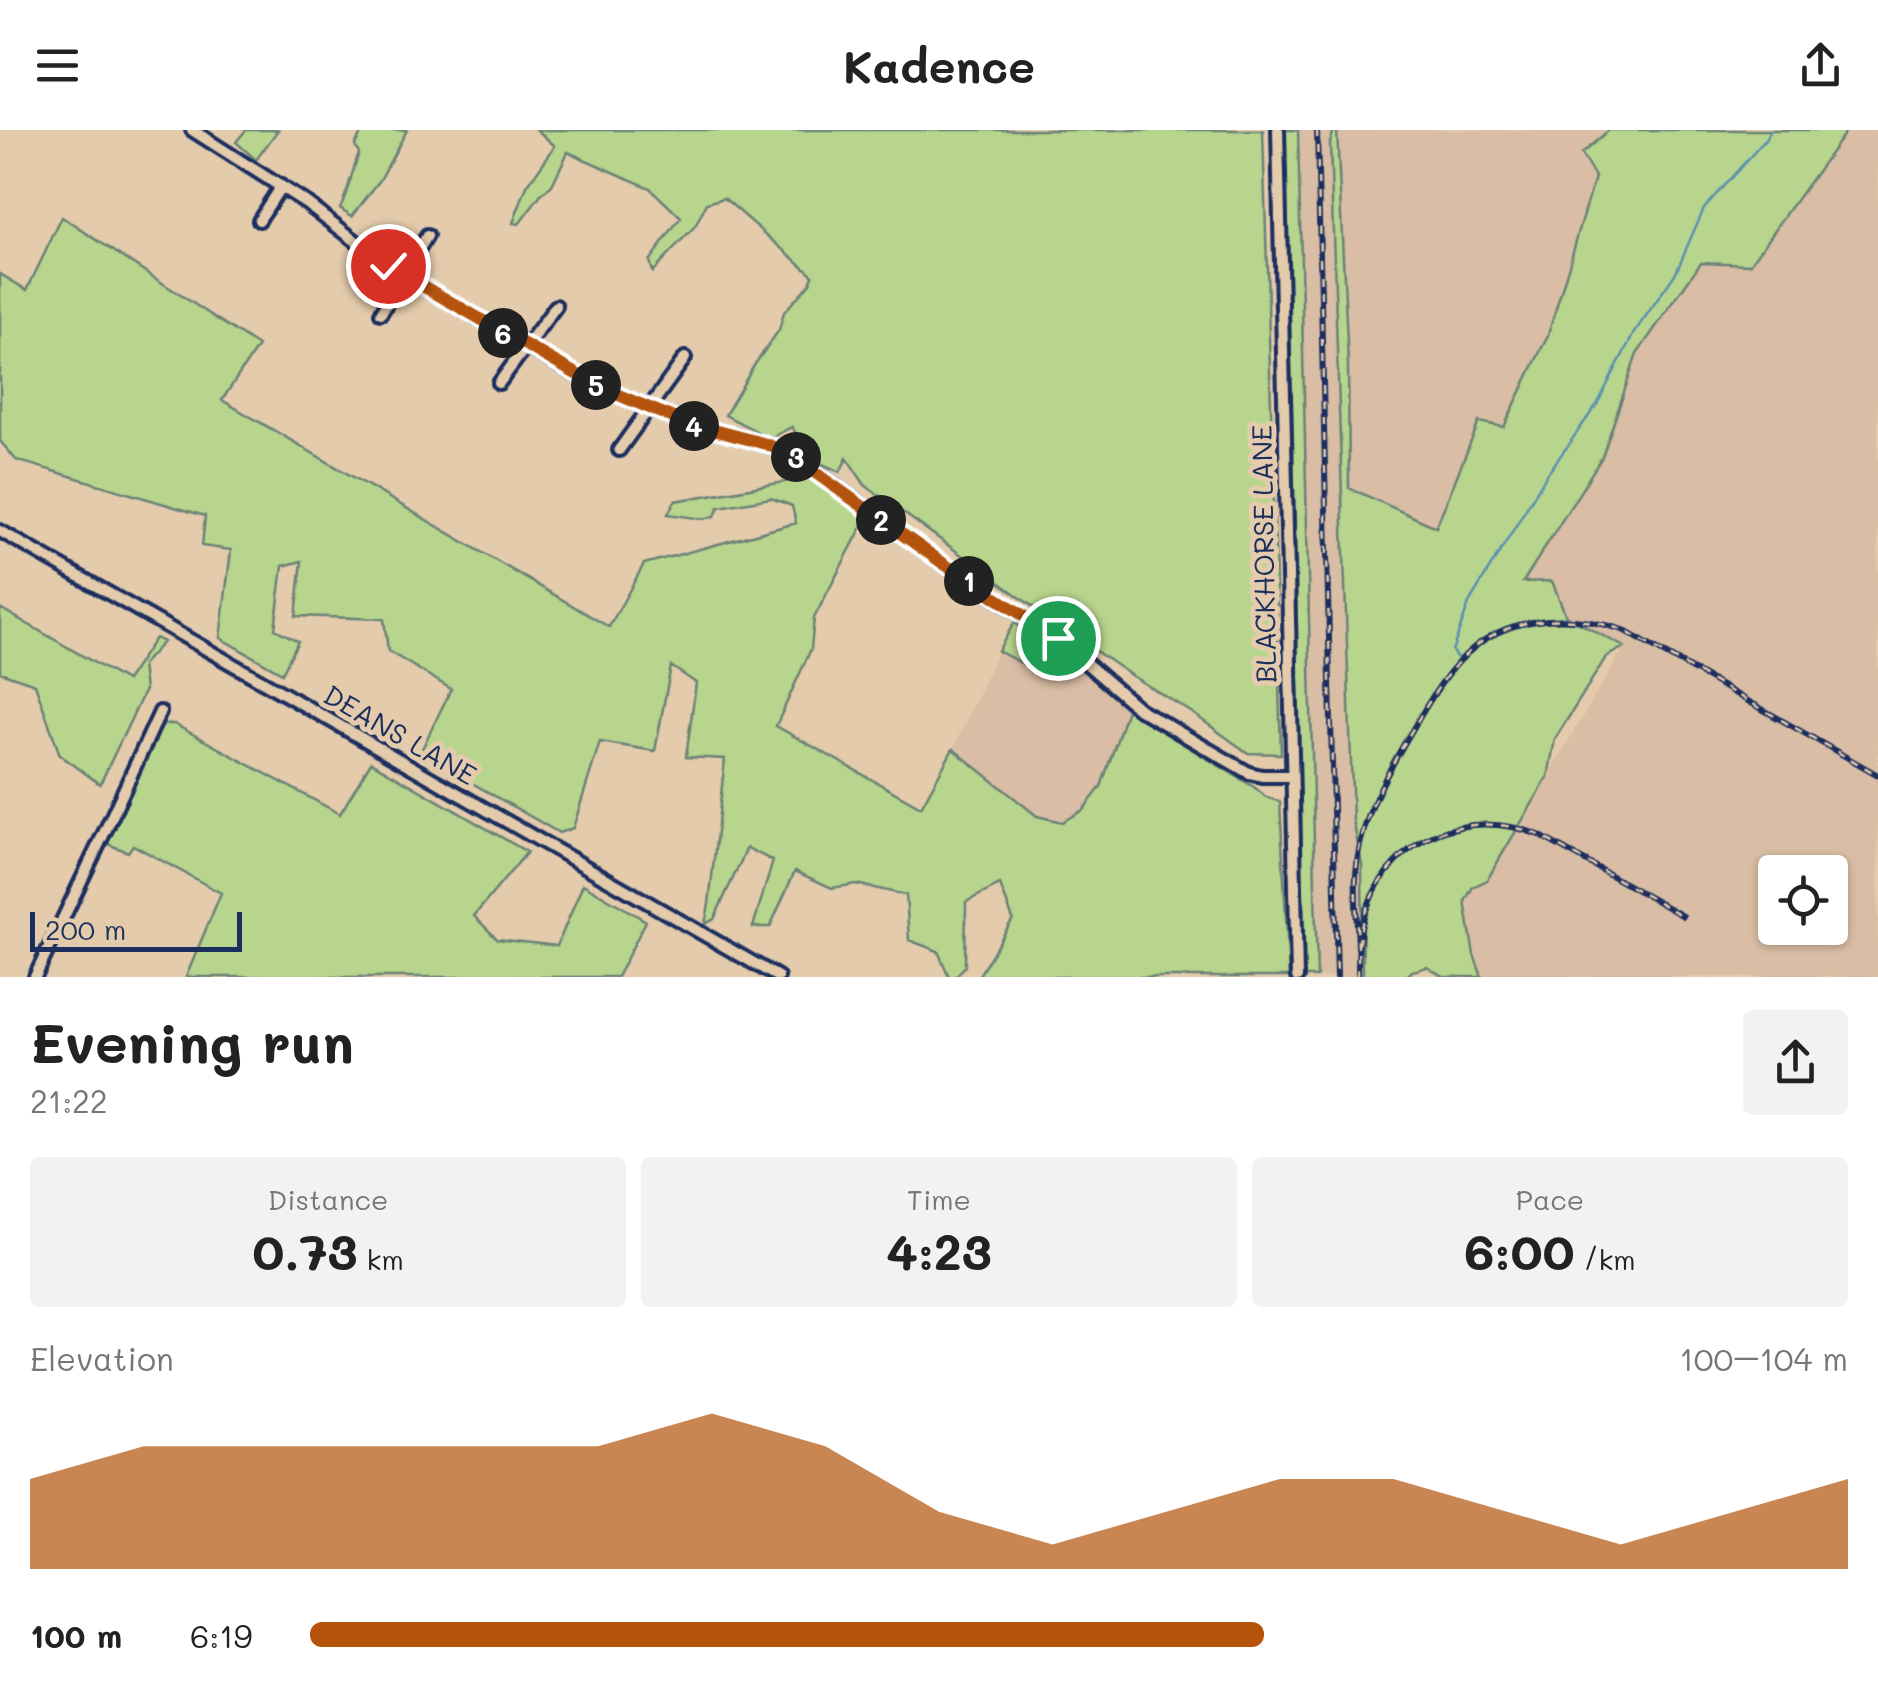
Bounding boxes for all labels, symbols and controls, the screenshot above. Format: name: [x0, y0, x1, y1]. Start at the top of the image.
text: Kadence: [843, 36, 1035, 94]
icon: menu: [30, 38, 85, 93]
icon: share: [1793, 38, 1848, 93]
pin: [346, 224, 431, 309]
icon: check: [361, 239, 416, 294]
pin: 6: [478, 308, 528, 358]
text: 6: [495, 315, 511, 351]
pin: 5: [571, 360, 621, 410]
text: 5: [588, 367, 604, 403]
pin: 4: [669, 401, 719, 451]
text: 4: [685, 408, 703, 444]
street label: BLACKHORSE LANE: [1243, 424, 1283, 684]
pin: 3: [771, 432, 821, 482]
text: 3: [788, 439, 804, 475]
pin: 2: [856, 495, 906, 545]
text: 2: [873, 502, 889, 538]
pin: 1: [944, 556, 994, 606]
text: 1: [963, 563, 975, 599]
pin: [1016, 596, 1101, 681]
icon: arrive: [1031, 611, 1086, 666]
street label: DEANS LANE: [318, 676, 483, 792]
map controls: [1758, 855, 1848, 945]
button: locate: [1758, 855, 1848, 945]
scale bar: [30, 907, 242, 951]
text: 200 m: [45, 911, 126, 947]
text: Evening run: [30, 1005, 354, 1077]
button: share: [1743, 1010, 1848, 1115]
text: 21:22: [30, 1079, 108, 1121]
text: Distance: [268, 1181, 388, 1217]
text: Time: [907, 1181, 971, 1217]
text: Pace: [1516, 1181, 1584, 1217]
text: 0.73: [252, 1217, 358, 1283]
text: 4:23: [886, 1217, 992, 1283]
text: 6:00: [1464, 1217, 1575, 1283]
text: km: [358, 1241, 404, 1277]
text: /km: [1575, 1241, 1636, 1277]
text: Elevation: [30, 1337, 174, 1379]
text: 100–104 m: [1679, 1337, 1848, 1379]
text: 100 m: [30, 1614, 122, 1656]
text: 6:19: [190, 1614, 252, 1656]

